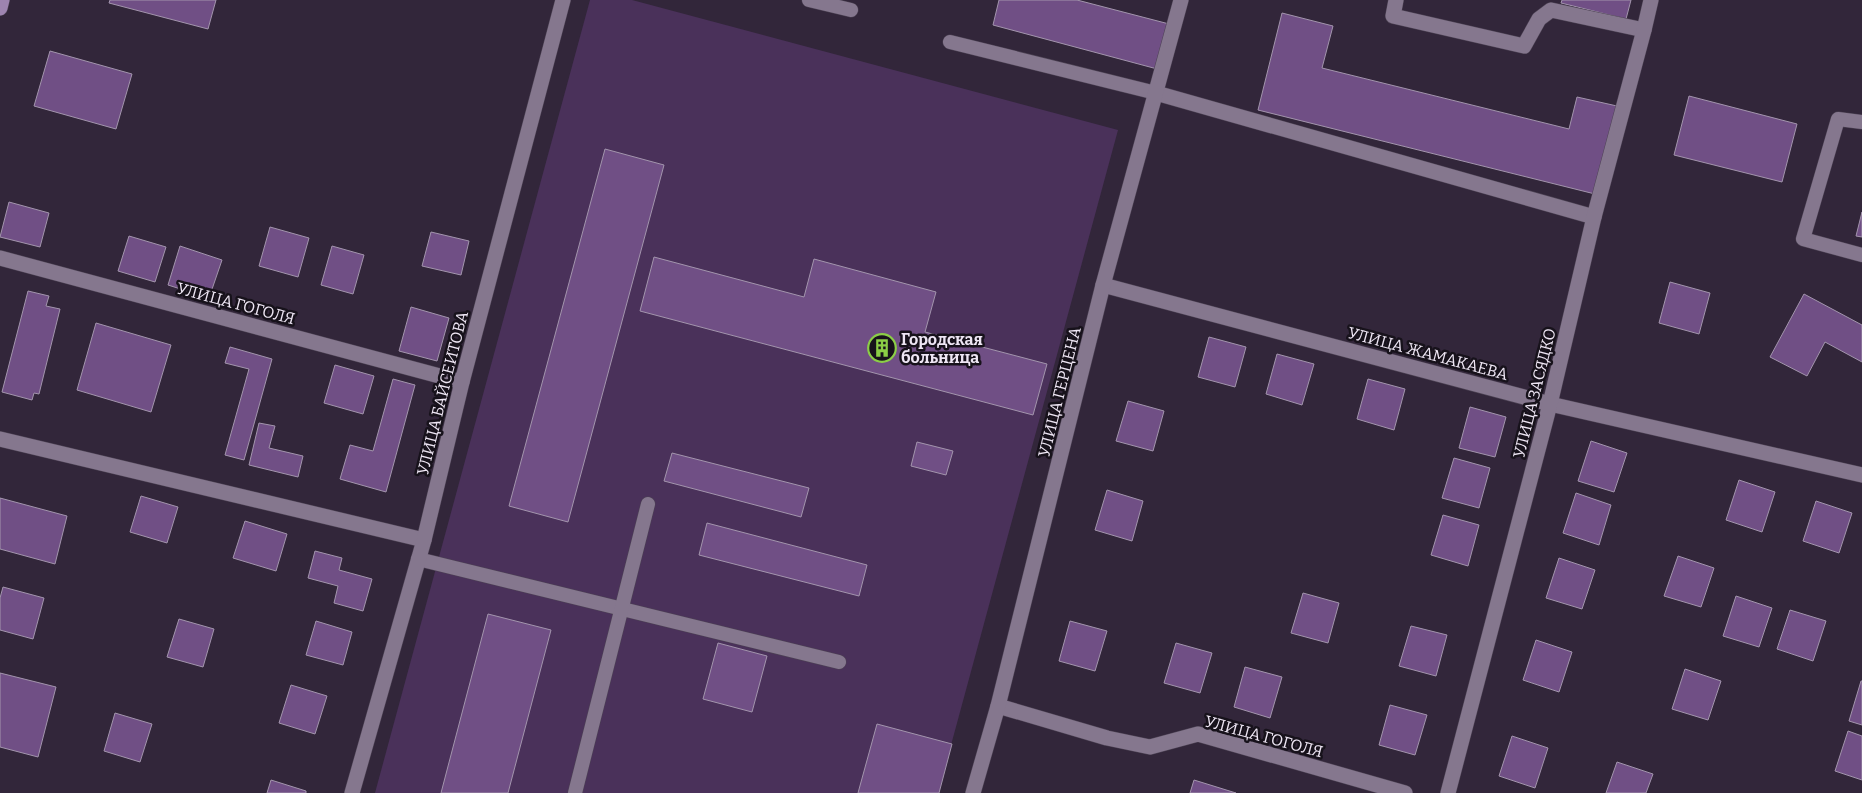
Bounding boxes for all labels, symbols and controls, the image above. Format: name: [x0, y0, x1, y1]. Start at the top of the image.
street label: УЛИЦА ГОГОЛЯ: [175, 279, 297, 328]
street label: УЛИЦА БАЙСЕИТОВА: [412, 308, 472, 477]
street label: УЛИЦА ЖАМАКАЕВА: [1346, 323, 1511, 384]
street label: УЛИЦА ГЕРЦЕНА: [1034, 324, 1085, 459]
street label: УЛИЦА ЗАСЯДКО: [1509, 326, 1560, 460]
place label: Городская больница: [901, 330, 983, 367]
building icon: Городская больница: [867, 333, 897, 363]
street label: УЛИЦА ГОГОЛЯ: [1203, 712, 1325, 761]

